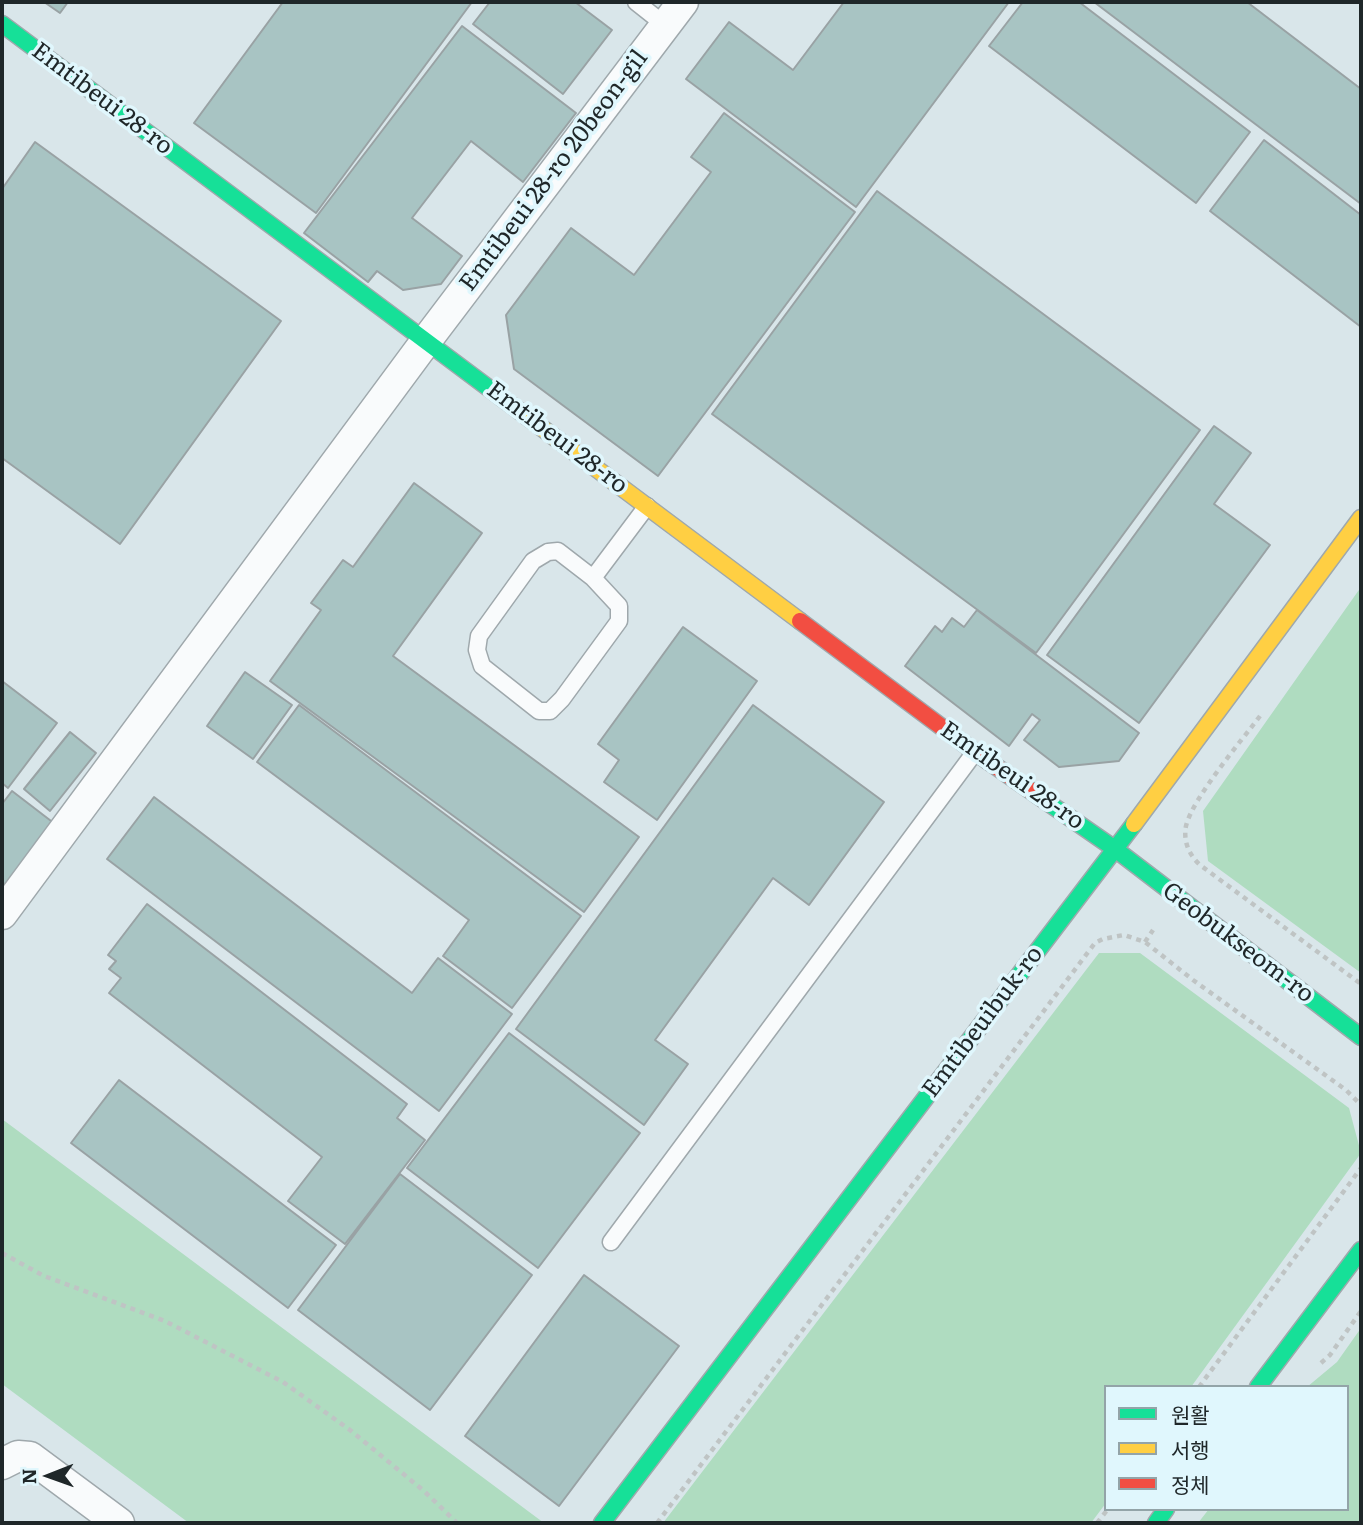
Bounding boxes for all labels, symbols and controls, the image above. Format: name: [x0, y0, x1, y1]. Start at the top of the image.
street label: Emtibeui 28-ro: [26, 37, 178, 161]
street label: Emtibeui 28-ro 20beon-gil: [454, 45, 654, 297]
street label: Emtibeui 28-ro: [481, 376, 633, 500]
street label: Emtibeui 28-ro: [935, 716, 1089, 836]
street label: Geobukseom-ro: [1157, 877, 1319, 1009]
street label: Emtibeuibuk-ro: [917, 941, 1049, 1103]
legend: [1104, 1385, 1349, 1511]
text: 원활: [1171, 1398, 1210, 1429]
text: 서행: [1171, 1433, 1210, 1464]
north arrow: [14, 1441, 84, 1511]
text: N: [14, 1468, 42, 1485]
text: 정체: [1171, 1468, 1210, 1499]

